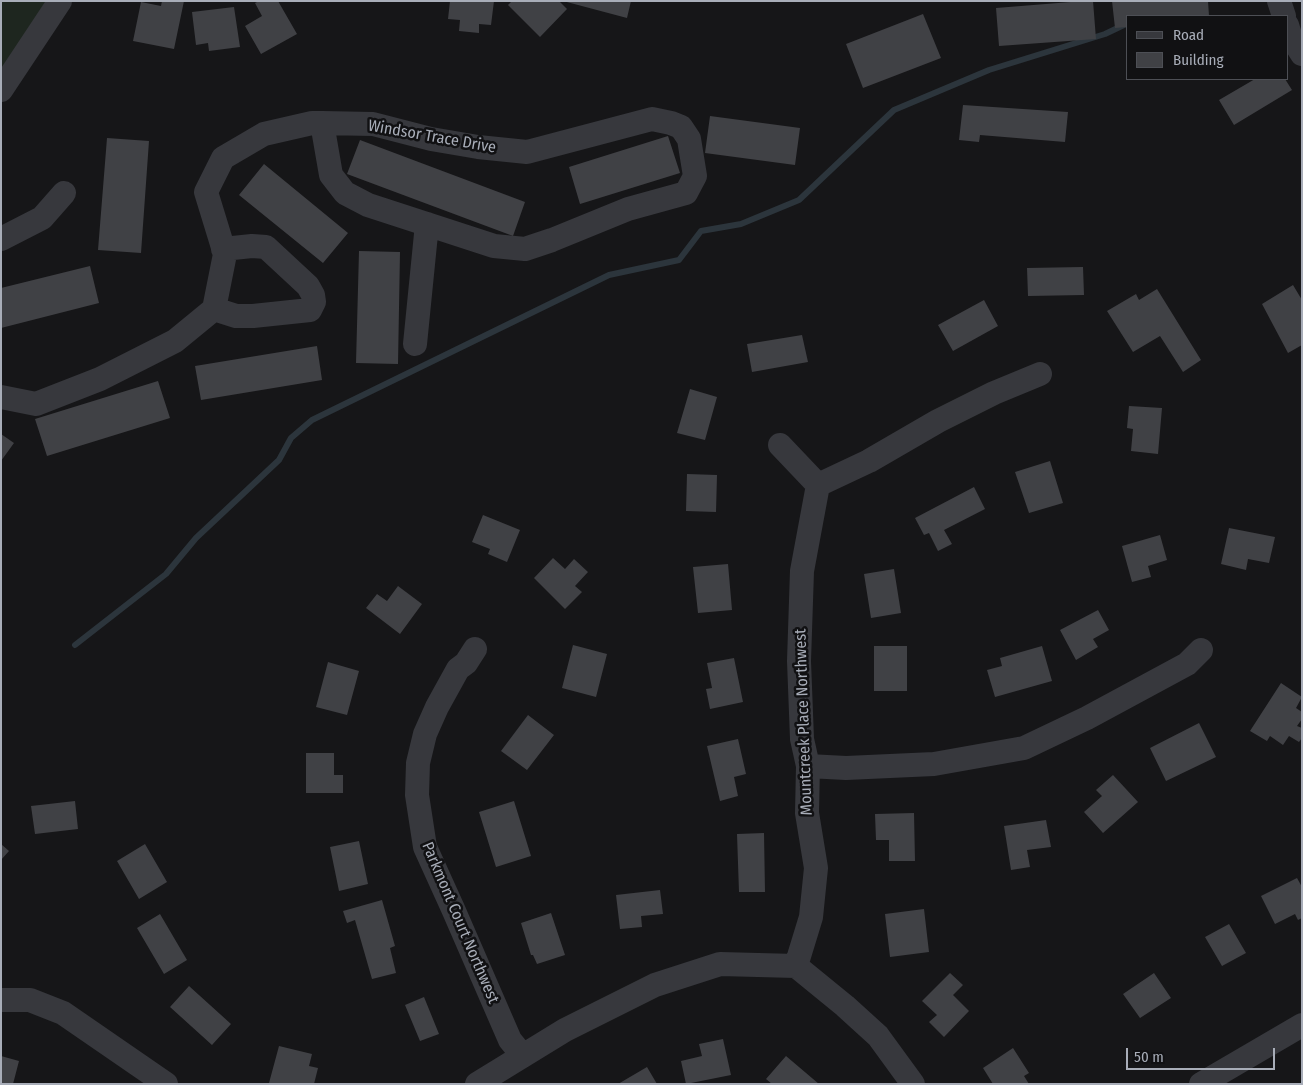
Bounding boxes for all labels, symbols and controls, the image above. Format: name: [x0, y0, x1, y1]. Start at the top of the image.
legend: [1126, 15, 1288, 80]
text: Road: [1173, 26, 1204, 44]
text: Building: [1173, 51, 1224, 69]
street label: Windsor Trace Drive: [367, 116, 497, 158]
street label: Mountcreek Place Northwest: [791, 628, 817, 816]
street label: Parkmont Court Northwest: [417, 839, 503, 1007]
scale bar: [1128, 1038, 1277, 1070]
text: 50 m: [1134, 1048, 1164, 1066]

